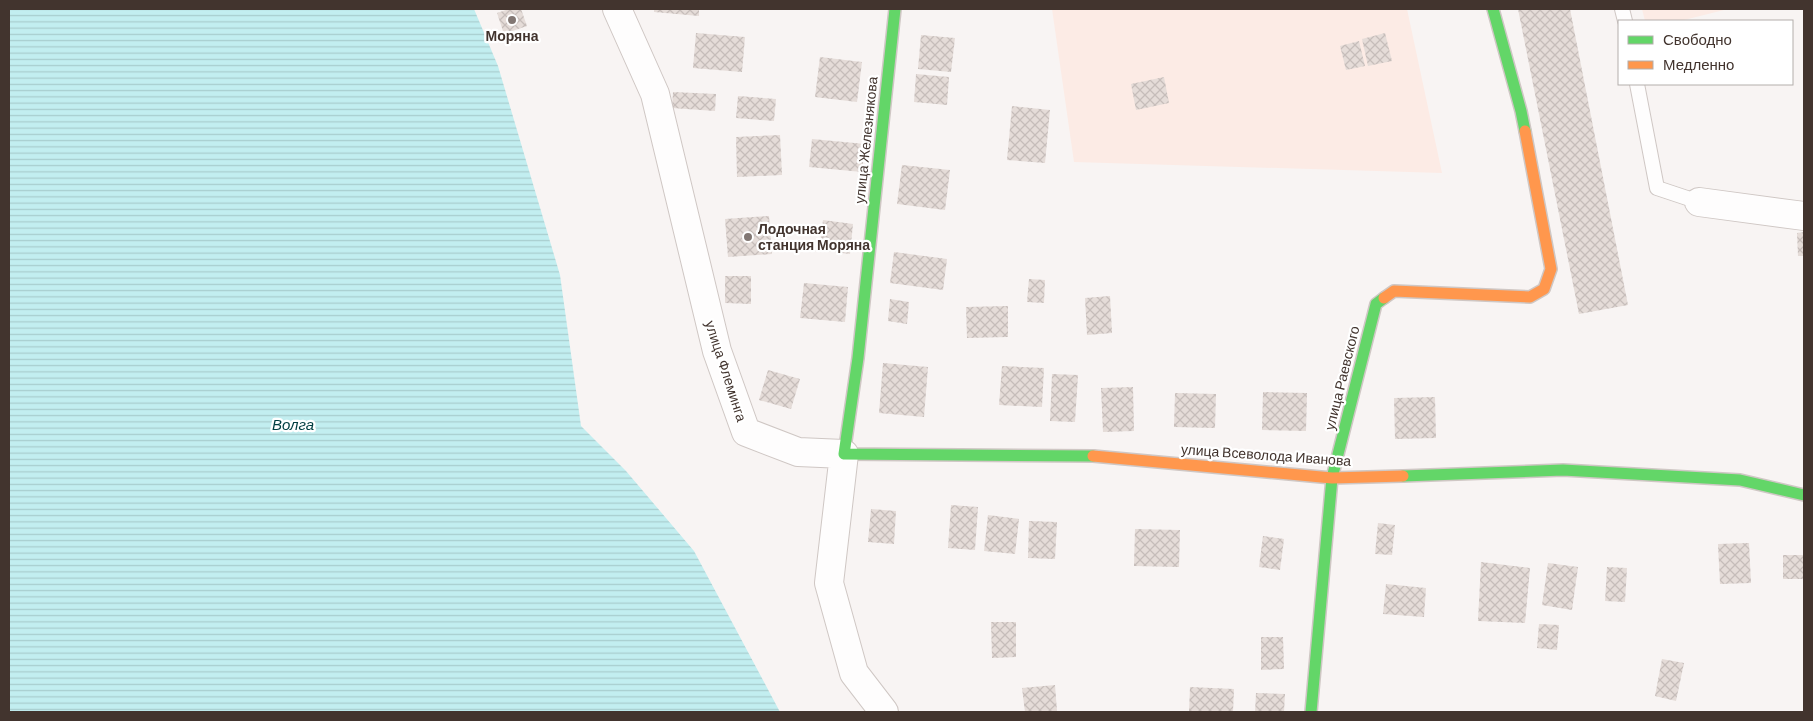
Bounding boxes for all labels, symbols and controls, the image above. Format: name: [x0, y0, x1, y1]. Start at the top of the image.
marker: Моряна: [506, 14, 518, 26]
legend: [1618, 20, 1793, 85]
place label: Моряна: [486, 27, 539, 44]
text: Свободно: [1663, 30, 1732, 48]
text: Медленно: [1663, 55, 1734, 73]
street label: улица Железнякова: [850, 75, 881, 204]
place label: Лодочная станция Моряна: [758, 220, 870, 253]
marker: Лодочная станция Моряна: [742, 231, 754, 243]
street label: улица Флеминга: [702, 318, 751, 424]
street label: улица Раевского: [1320, 324, 1363, 432]
water label: Волга: [272, 415, 314, 433]
street label: улица Всеволода Иванова: [1180, 440, 1352, 469]

